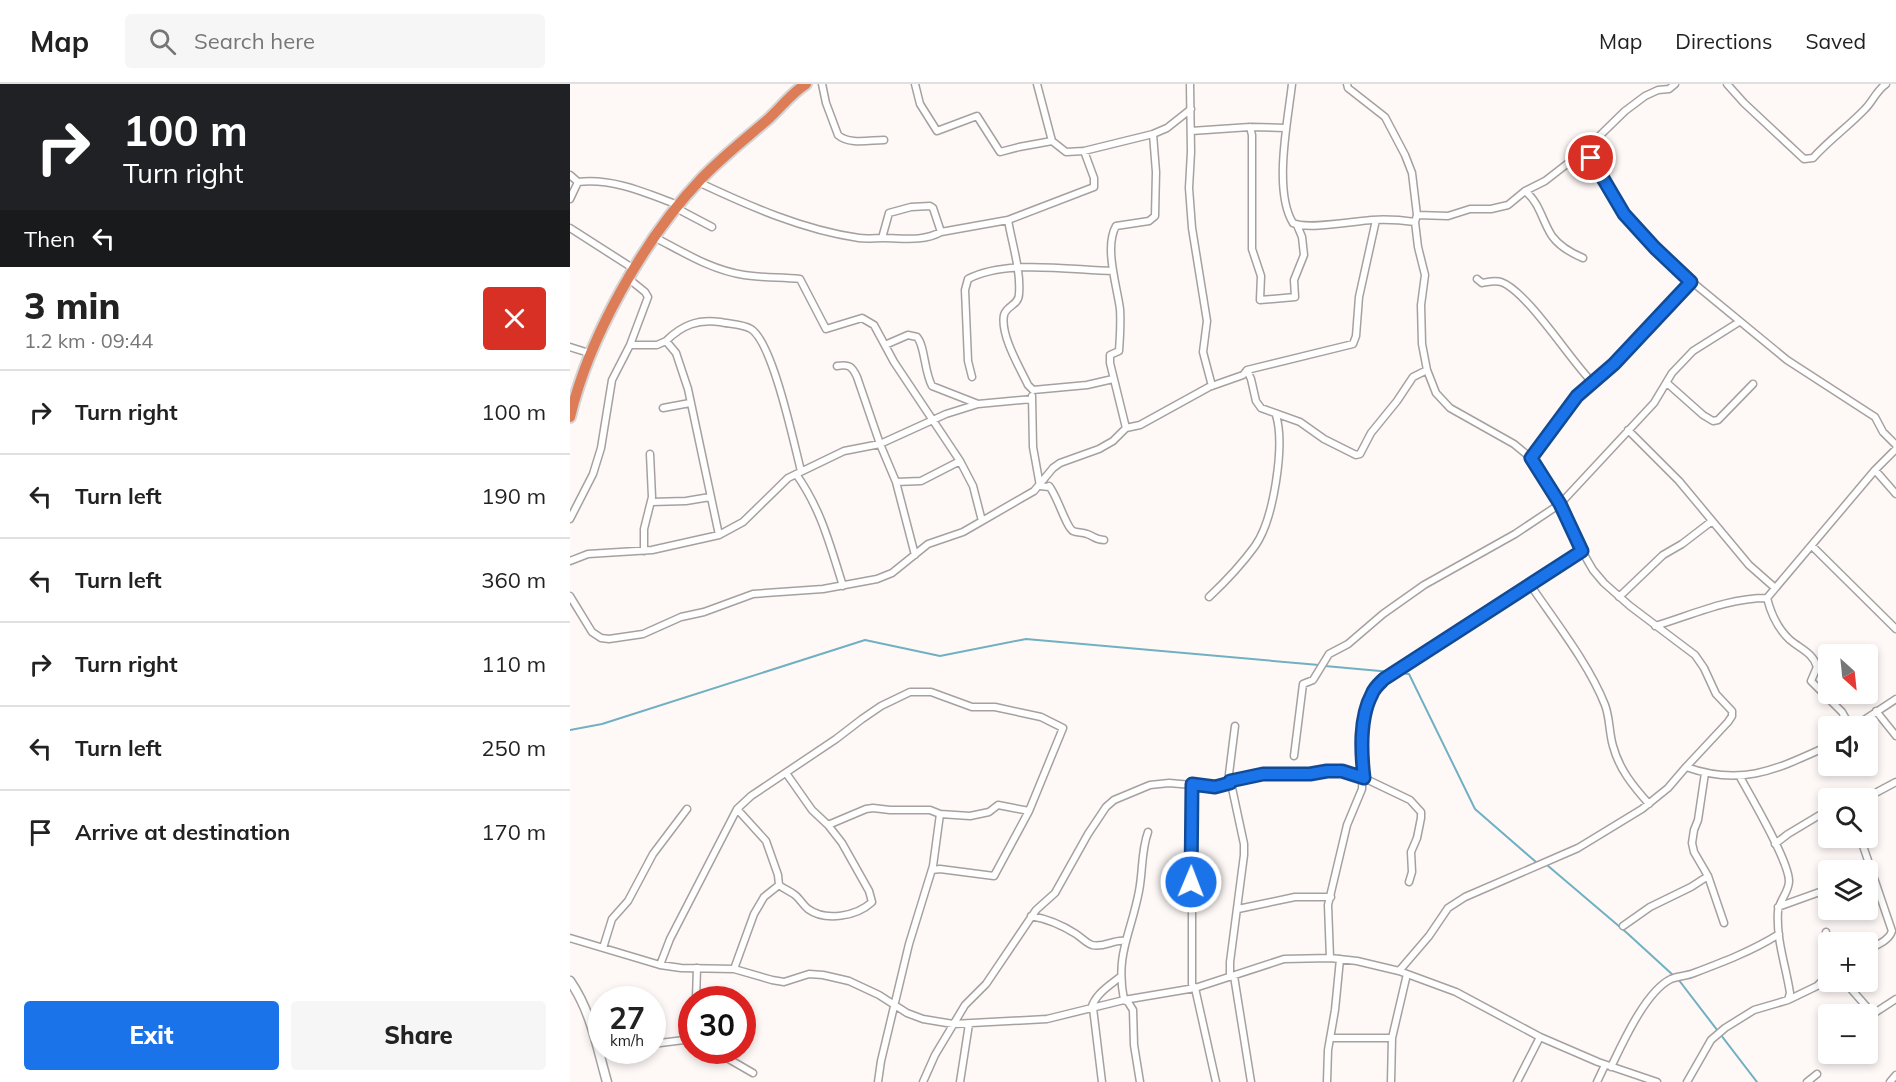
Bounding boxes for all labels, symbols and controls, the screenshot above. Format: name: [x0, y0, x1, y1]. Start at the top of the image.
search box: [125, 14, 545, 68]
text: Map: [30, 24, 89, 59]
icon: search: [146, 25, 179, 58]
text: Search here: [194, 27, 315, 55]
text: Map: [1599, 28, 1642, 54]
text: Directions: [1675, 28, 1772, 54]
text: Saved: [1805, 28, 1866, 54]
text: 100 m: [123, 104, 248, 157]
icon: right: [24, 108, 102, 186]
pin: [1565, 132, 1616, 183]
icon: arrive: [1574, 141, 1607, 174]
text: Turn right: [123, 156, 243, 190]
icon: left: [87, 222, 120, 255]
text: Then: [24, 225, 75, 253]
text: 3 min: [24, 283, 120, 328]
button: close: [483, 287, 546, 350]
text: 1.2 km · 09:44: [24, 328, 153, 353]
icon: right: [24, 396, 57, 429]
text: Turn right: [75, 398, 178, 426]
text: 100 m: [481, 398, 546, 426]
icon: left: [24, 480, 57, 513]
text: Turn left: [75, 482, 162, 510]
text: 190 m: [481, 482, 546, 510]
icon: left: [24, 564, 57, 597]
text: Turn left: [75, 566, 162, 594]
text: 360 m: [481, 566, 546, 594]
north arrow: [1818, 644, 1878, 704]
map controls: [1818, 644, 1878, 1064]
icon: right: [24, 648, 57, 681]
text: Turn right: [75, 650, 178, 678]
text: 110 m: [481, 650, 546, 678]
button: sound: [1818, 716, 1878, 776]
icon: left: [24, 732, 57, 765]
text: Turn left: [75, 734, 162, 762]
text: 250 m: [481, 734, 546, 762]
button: search: [1818, 788, 1878, 848]
icon: arrive: [24, 816, 57, 849]
text: Arrive at destination: [75, 818, 290, 846]
text: 170 m: [481, 818, 546, 846]
position arrow: [1159, 850, 1223, 914]
button: layers: [1818, 860, 1878, 920]
button: +: [1818, 932, 1878, 992]
speed limit sign: 30: [678, 986, 756, 1064]
text: 27: [609, 999, 645, 1037]
button: Exit: [24, 1001, 279, 1070]
button: Share: [291, 1001, 546, 1070]
button: −: [1818, 1004, 1878, 1064]
text: km/h: [610, 1031, 644, 1050]

